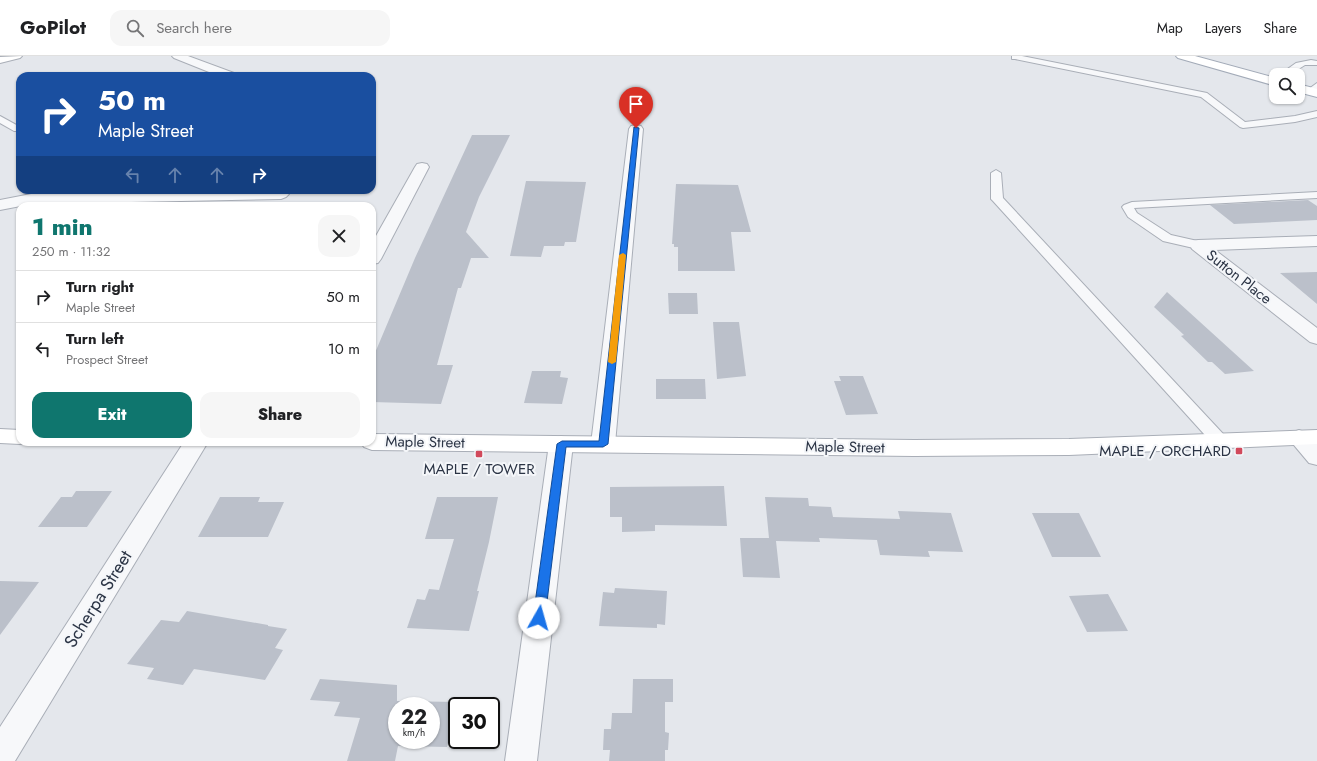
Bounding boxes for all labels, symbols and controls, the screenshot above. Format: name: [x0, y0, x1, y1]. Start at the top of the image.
search box: [110, 10, 390, 46]
text: GoPilot: [20, 14, 86, 41]
icon: search: [124, 17, 146, 39]
text: Search here: [156, 17, 232, 39]
text: Map: [1157, 18, 1183, 38]
text: Layers: [1205, 18, 1241, 38]
text: Share: [1263, 18, 1297, 38]
map controls: [1269, 68, 1305, 104]
button: search: [1269, 68, 1305, 104]
text: 50 m: [98, 80, 166, 121]
pin: [619, 87, 653, 128]
icon: right: [32, 88, 84, 140]
icon: arrive: [625, 93, 647, 115]
text: Maple Street: [98, 118, 193, 144]
icon: left: [122, 164, 144, 186]
icon: ahead: [164, 164, 186, 186]
icon: ahead: [206, 164, 228, 186]
icon: right: [248, 164, 270, 186]
text: 1 min: [32, 209, 93, 244]
button: close: [318, 215, 360, 257]
text: 250 m · 11:32: [32, 242, 110, 261]
street label: Sutton Place: [1202, 244, 1277, 310]
text: Turn right: [66, 276, 134, 298]
icon: right: [32, 286, 54, 308]
text: 50 m: [326, 286, 360, 308]
text: Maple Street: [66, 298, 135, 317]
text: Turn left: [66, 328, 124, 350]
icon: left: [32, 338, 54, 360]
text: 10 m: [328, 338, 360, 360]
text: Prospect Street: [66, 350, 148, 369]
button: Exit: [32, 392, 192, 438]
button: Share: [200, 392, 360, 438]
street label: Maple Street: [385, 430, 465, 454]
street label: Maple Street: [805, 435, 885, 459]
place label: MAPLE / ORCHARD: [1099, 440, 1231, 462]
marker: MAPLE / ORCHARD: [1234, 446, 1244, 456]
marker: MAPLE / TOWER: [474, 449, 484, 459]
place label: MAPLE / TOWER: [423, 458, 535, 480]
street label: Scherpa Street: [58, 545, 139, 653]
position arrow: [518, 597, 560, 639]
speed limit sign: 30: [448, 697, 500, 749]
text: 22: [401, 703, 427, 732]
text: km/h: [403, 725, 425, 740]

